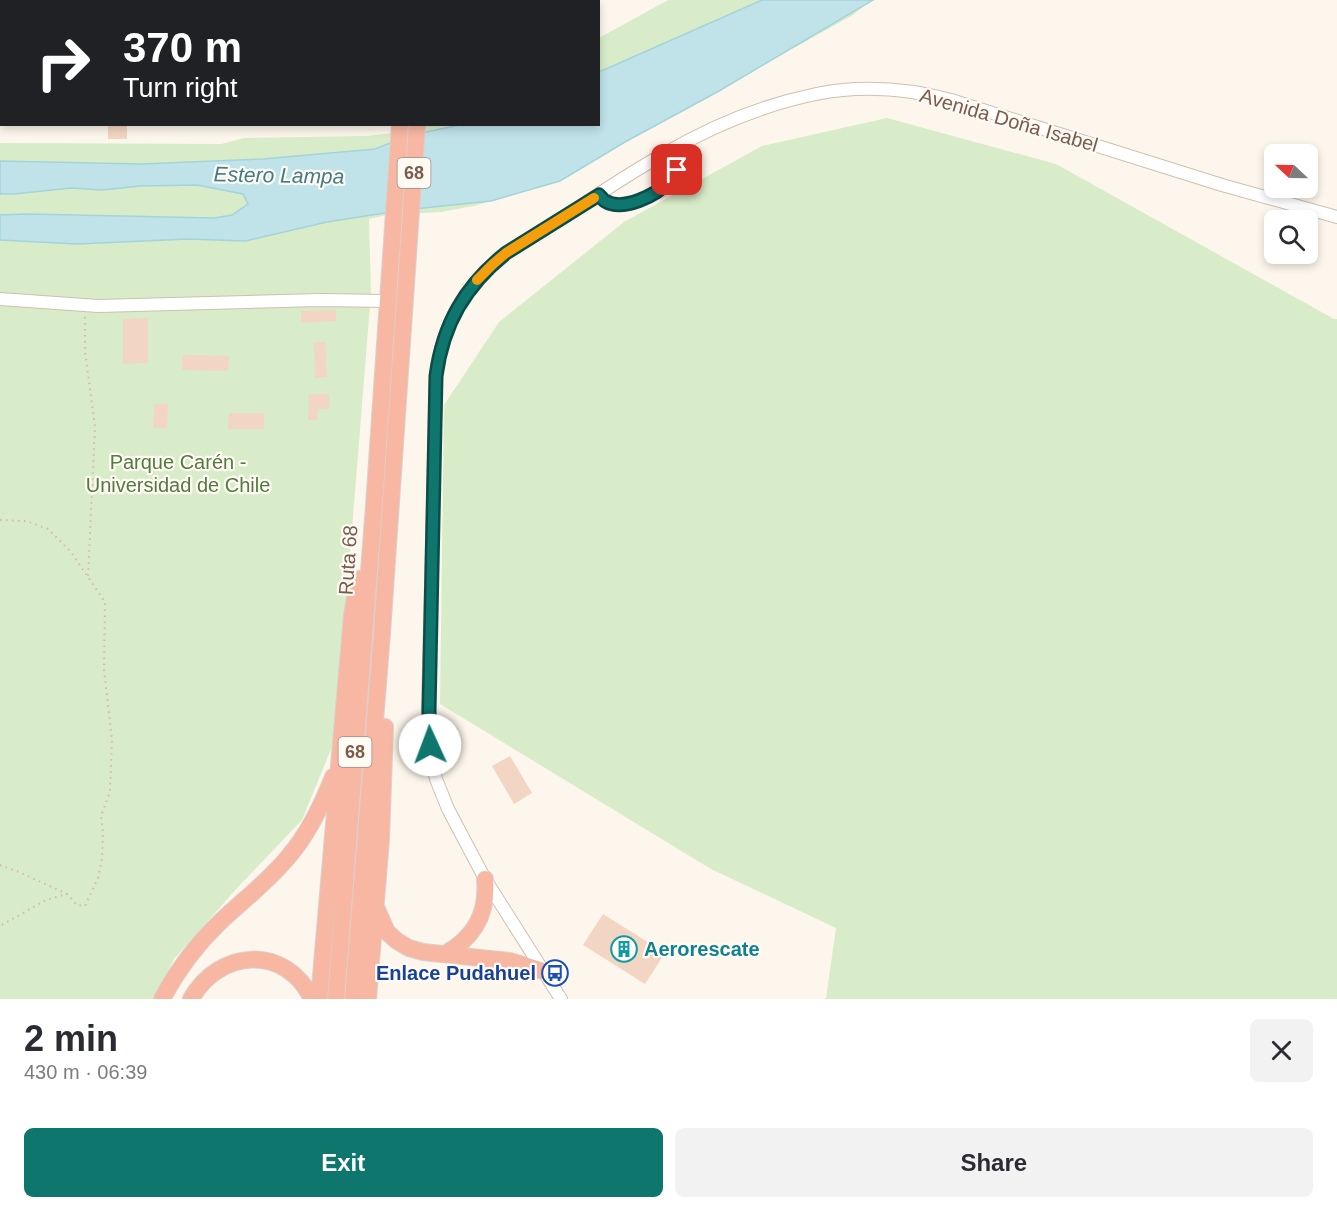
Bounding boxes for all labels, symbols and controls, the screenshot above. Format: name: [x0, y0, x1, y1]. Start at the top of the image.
icon: right: [24, 24, 102, 102]
text: 370 m: [123, 24, 242, 71]
text: Turn right: [123, 73, 238, 103]
street label: Avenida Doña Isabel: [917, 84, 1101, 156]
pin: [651, 144, 702, 195]
north arrow: [1264, 144, 1318, 198]
map controls: [1264, 144, 1318, 264]
icon: arrive: [660, 153, 693, 186]
road number: 68: [398, 158, 430, 188]
water label: Estero Lampa: [213, 162, 345, 188]
button: search: [1264, 210, 1318, 264]
park label: Parque Carén - Universidad de Chile: [86, 451, 270, 496]
street label: Ruta 68: [335, 524, 361, 596]
position arrow: [398, 713, 462, 777]
road number: 68: [338, 737, 372, 767]
building icon: Aerorescate: [609, 934, 639, 964]
place label: Aerorescate: [644, 938, 760, 960]
bus stop icon: Enlace Pudahuel: [540, 958, 570, 988]
place label: Enlace Pudahuel: [376, 962, 536, 984]
text: 2 min: [24, 1018, 118, 1059]
button: close: [1250, 1019, 1313, 1082]
text: 430 m · 06:39: [24, 1061, 147, 1083]
button: Exit: [24, 1128, 663, 1197]
button: Share: [675, 1128, 1313, 1197]

